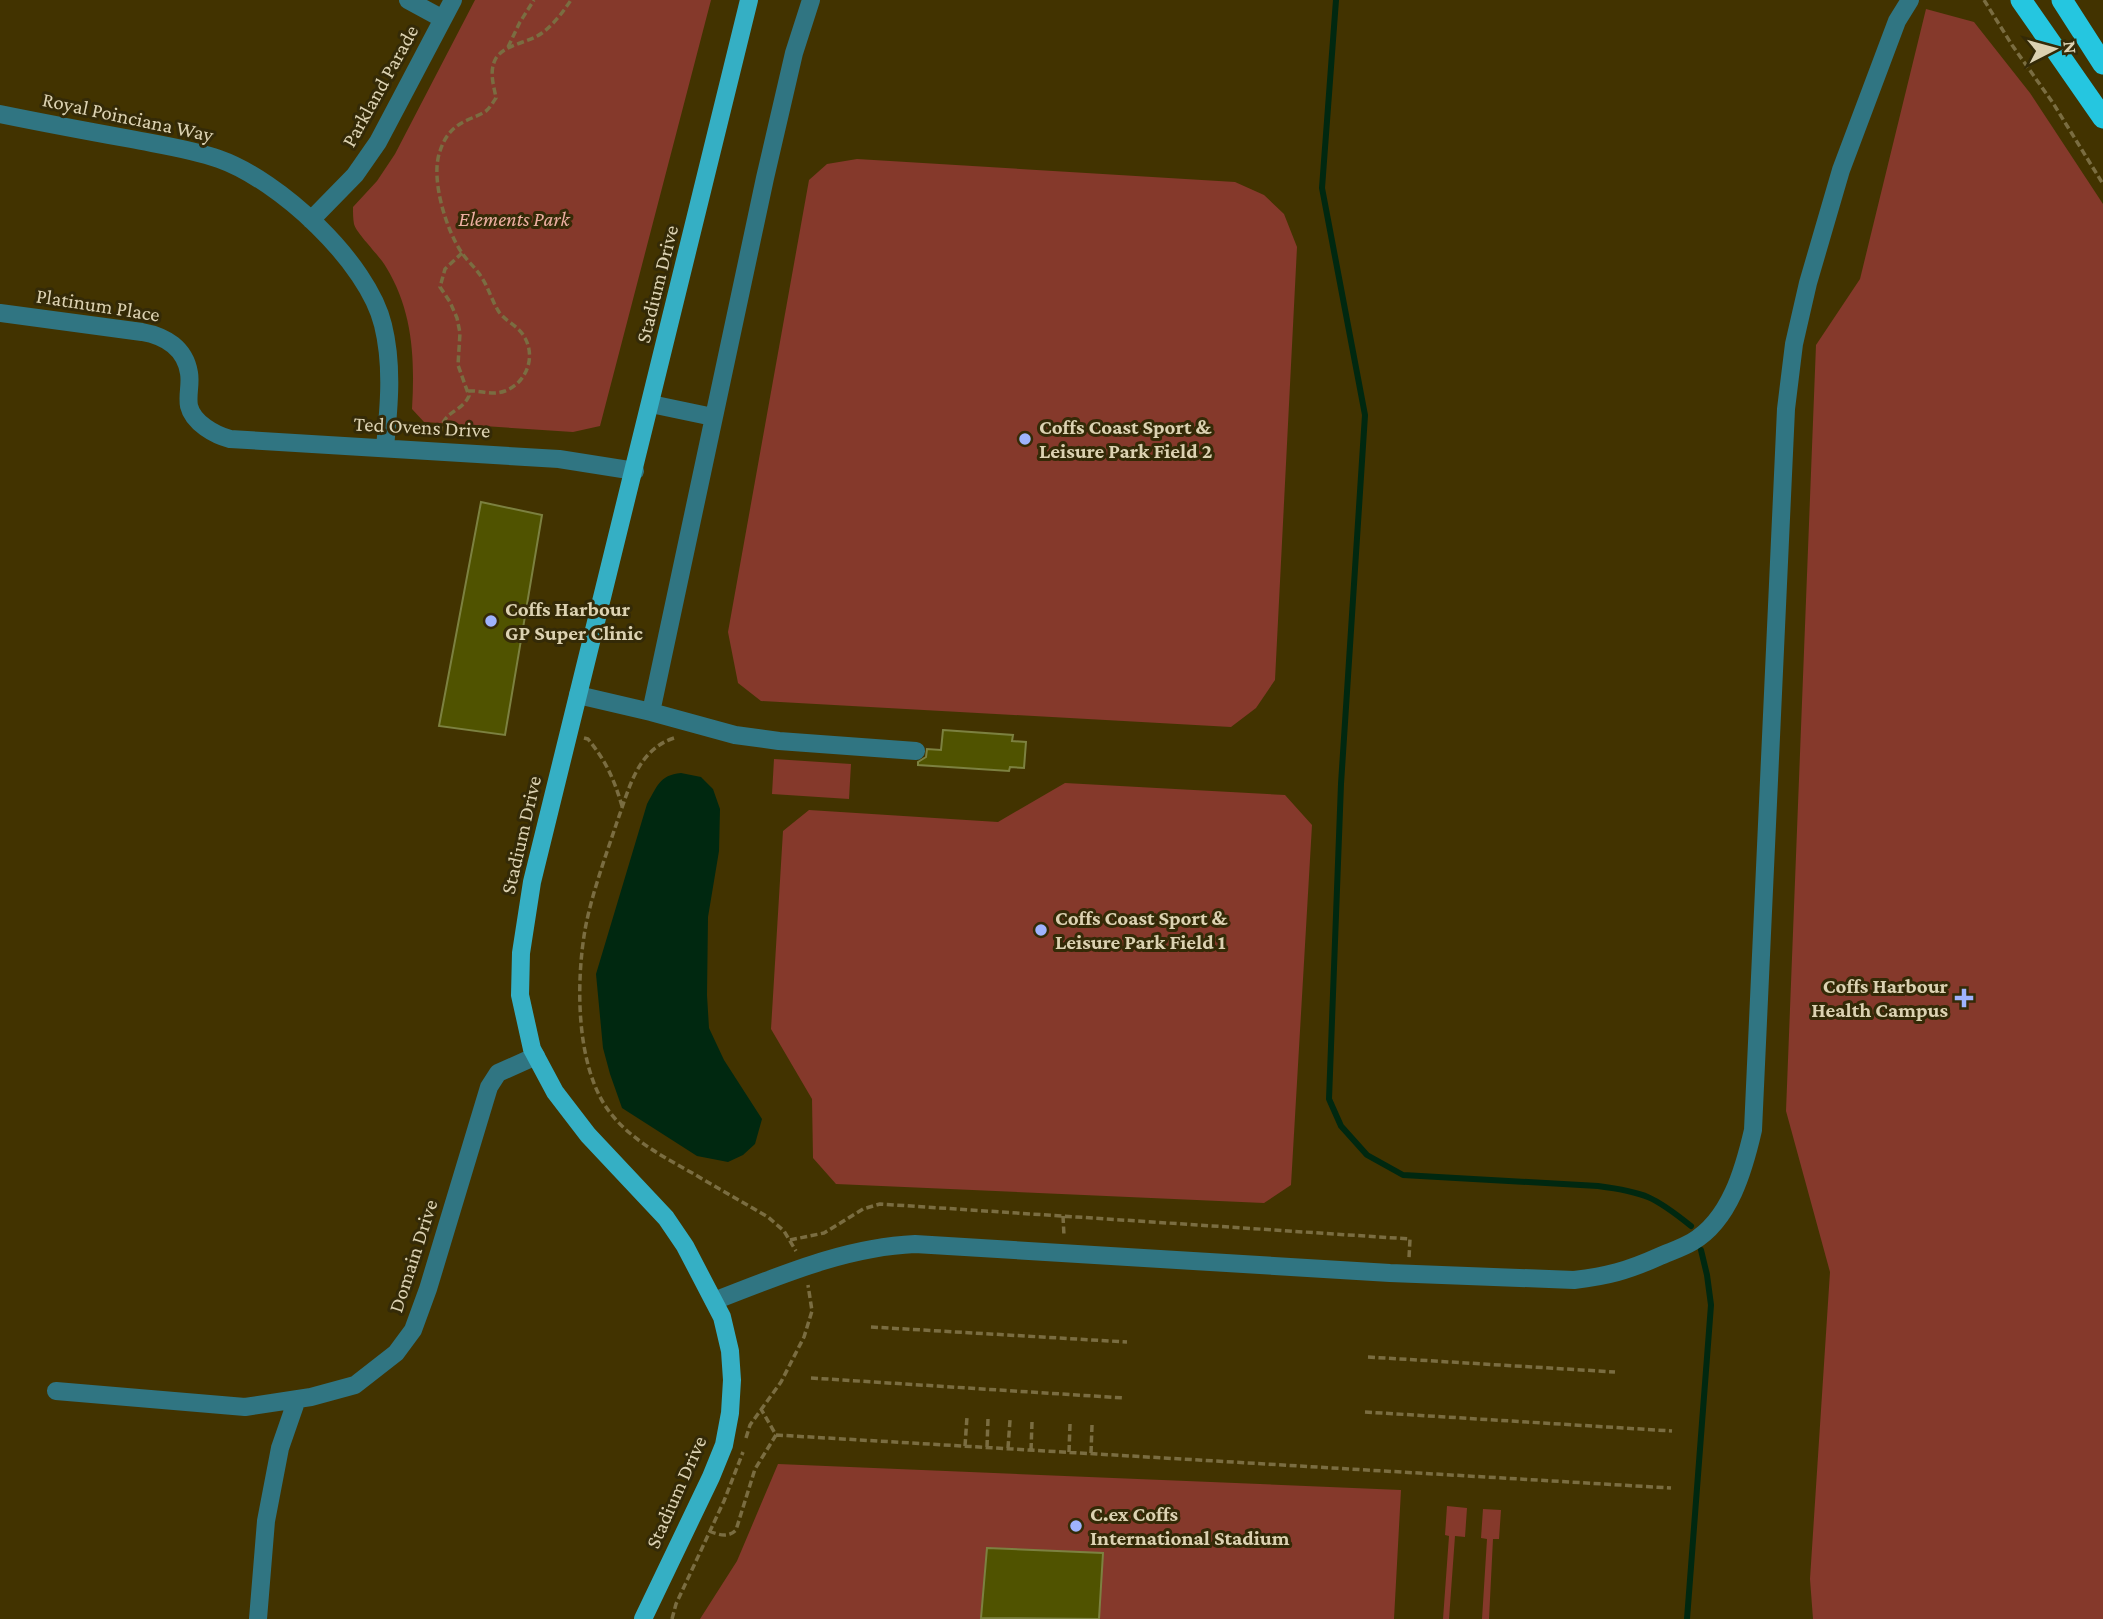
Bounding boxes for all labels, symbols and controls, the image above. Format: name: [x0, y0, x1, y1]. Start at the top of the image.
north arrow: [2019, 14, 2089, 84]
street label: Parkland Parade: [337, 21, 423, 151]
text: N: [2059, 40, 2082, 55]
street label: Royal Poinciana Way: [40, 87, 216, 147]
park label: Elements Park: [458, 207, 571, 231]
street label: Stadium Drive: [631, 223, 683, 345]
street label: Platinum Place: [34, 283, 162, 327]
street label: Ted Ovens Drive: [353, 411, 491, 443]
place label: Coffs Coast Sport & Leisure Park Field 2: [1039, 415, 1213, 463]
marker: Coffs Coast Sport & Leisure Park Field 2: [1017, 431, 1033, 447]
place label: Coffs Harbour GP Super Clinic: [505, 597, 644, 645]
marker: Coffs Harbour GP Super Clinic: [483, 613, 499, 629]
street label: Stadium Drive: [496, 774, 546, 896]
place label: Coffs Coast Sport & Leisure Park Field 1: [1055, 906, 1229, 954]
marker: Coffs Coast Sport & Leisure Park Field 1: [1033, 922, 1049, 938]
place label: Coffs Harbour Health Campus: [1811, 974, 1949, 1022]
marker: Coffs Harbour Health Campus: [1954, 988, 1974, 1008]
street label: Domain Drive: [383, 1196, 443, 1316]
street label: Stadium Drive: [641, 1432, 711, 1552]
place label: C.ex Coffs International Stadium: [1090, 1502, 1290, 1550]
marker: C.ex Coffs International Stadium: [1068, 1518, 1084, 1534]

